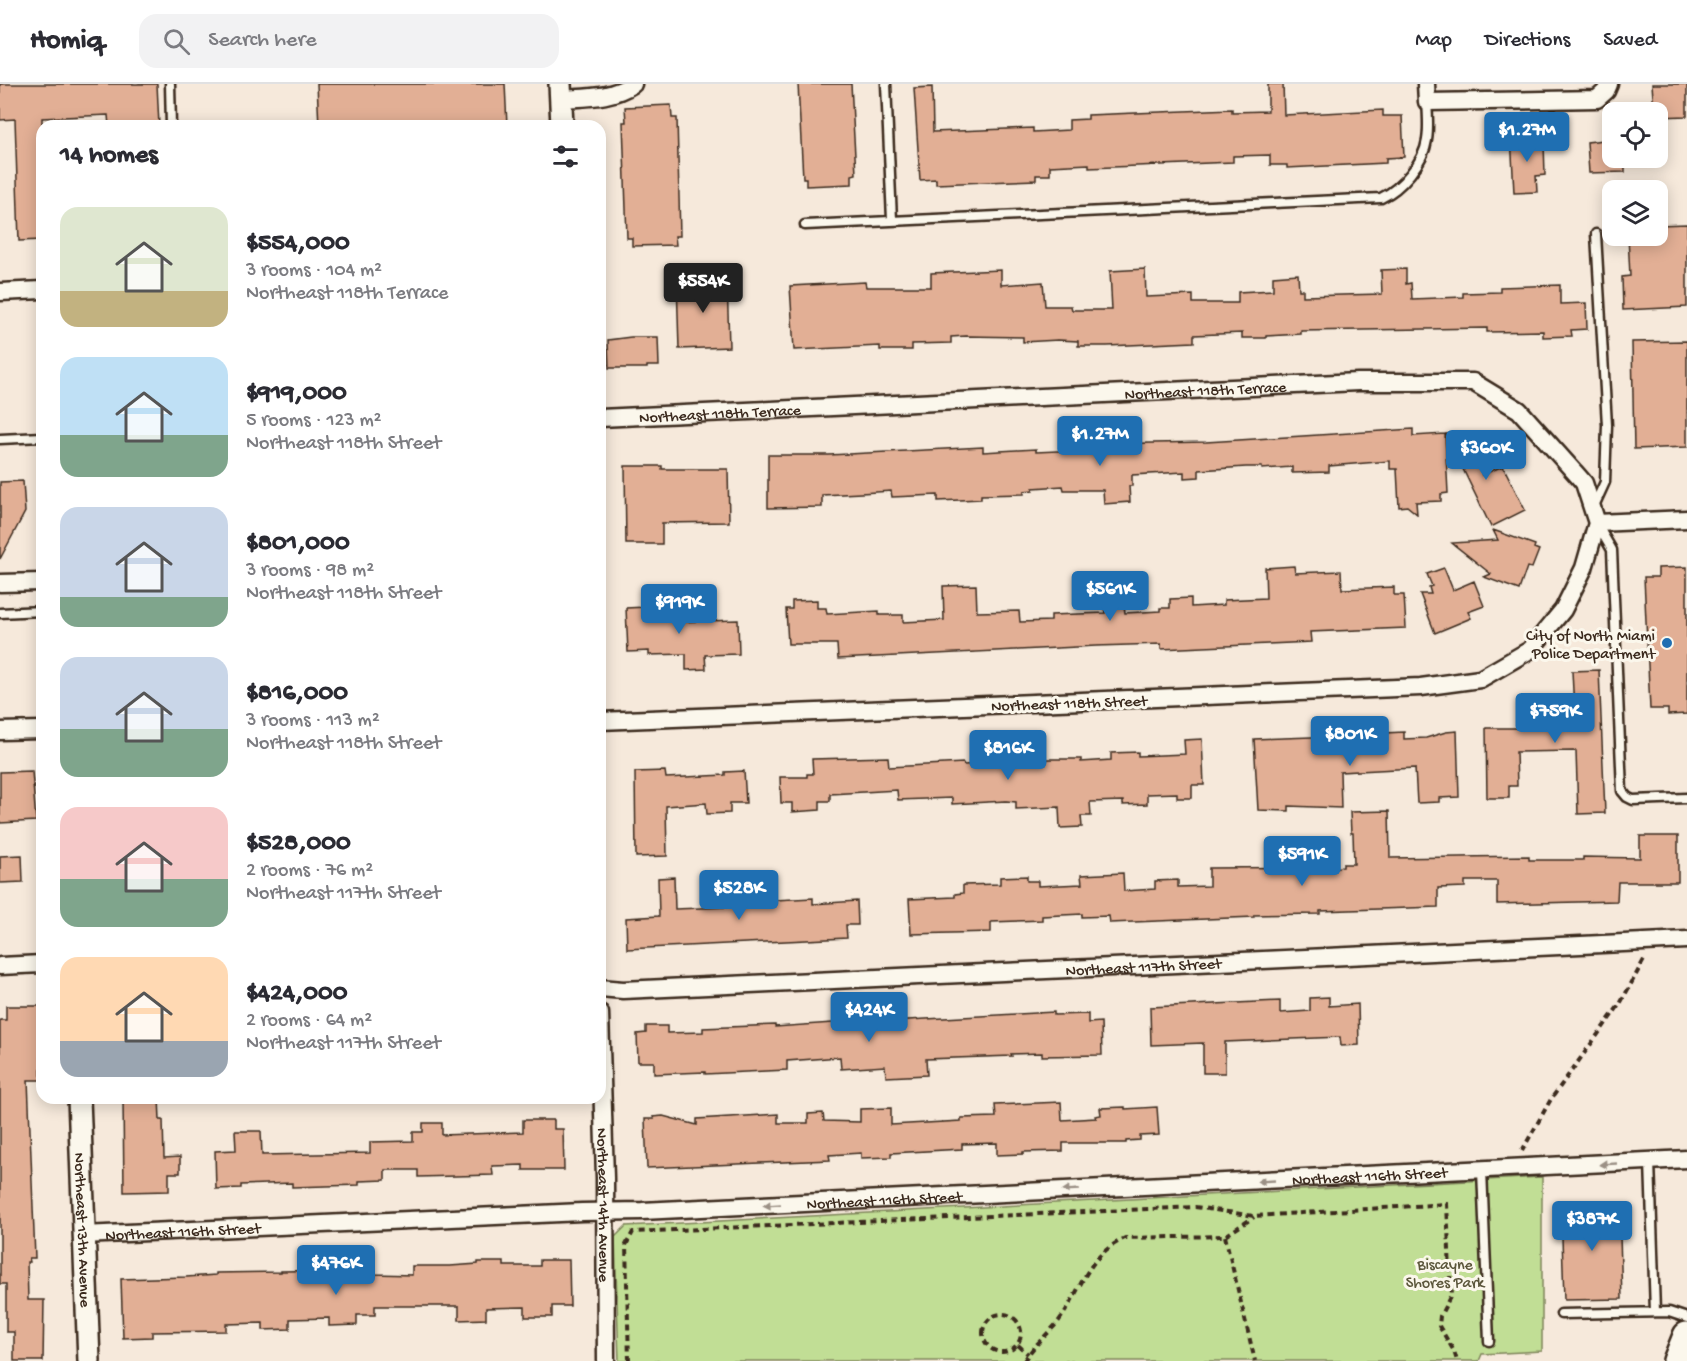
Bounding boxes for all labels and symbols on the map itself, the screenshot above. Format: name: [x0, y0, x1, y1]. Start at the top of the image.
pin: $1.27M: [1478, 112, 1576, 163]
pin: $554K: [661, 263, 745, 314]
street label: Northeast 118th Terrace: [1124, 379, 1288, 406]
street label: Northeast 118th Terrace: [639, 402, 802, 429]
pin: $1.27M: [1051, 416, 1149, 467]
pin: $360K: [1444, 430, 1528, 481]
pin: $561K: [1068, 571, 1152, 622]
pin: $919K: [637, 584, 721, 635]
place label: City of North Miami Police Department: [1526, 628, 1656, 665]
marker: City of North Miami Police Department: [1660, 636, 1674, 650]
street label: Northeast 118th Street: [991, 693, 1149, 718]
pin: $759K: [1513, 693, 1597, 744]
pin: $801K: [1308, 716, 1392, 767]
pin: $816K: [966, 730, 1050, 781]
pin: $591K: [1260, 836, 1344, 887]
pin: $528K: [697, 870, 781, 921]
street label: Northeast 117th Street: [1065, 956, 1223, 982]
pin: $424K: [827, 992, 911, 1043]
street label: Northeast 14th Avenue: [590, 1128, 612, 1283]
street label: Northeast 13th Avenue: [68, 1152, 93, 1308]
one-way arrow: [1598, 1159, 1617, 1168]
street label: Northeast 116th Street: [1292, 1165, 1449, 1192]
one-way arrow: [1257, 1176, 1276, 1185]
one-way arrow: [1062, 1186, 1081, 1195]
street label: Northeast 116th Street: [806, 1189, 964, 1216]
one-way arrow: [762, 1200, 781, 1209]
pin: $387K: [1550, 1201, 1634, 1252]
street label: Northeast 116th Street: [105, 1221, 263, 1247]
pin: $476K: [294, 1245, 378, 1296]
park label: Biscayne Shores Park: [1406, 1257, 1486, 1294]

